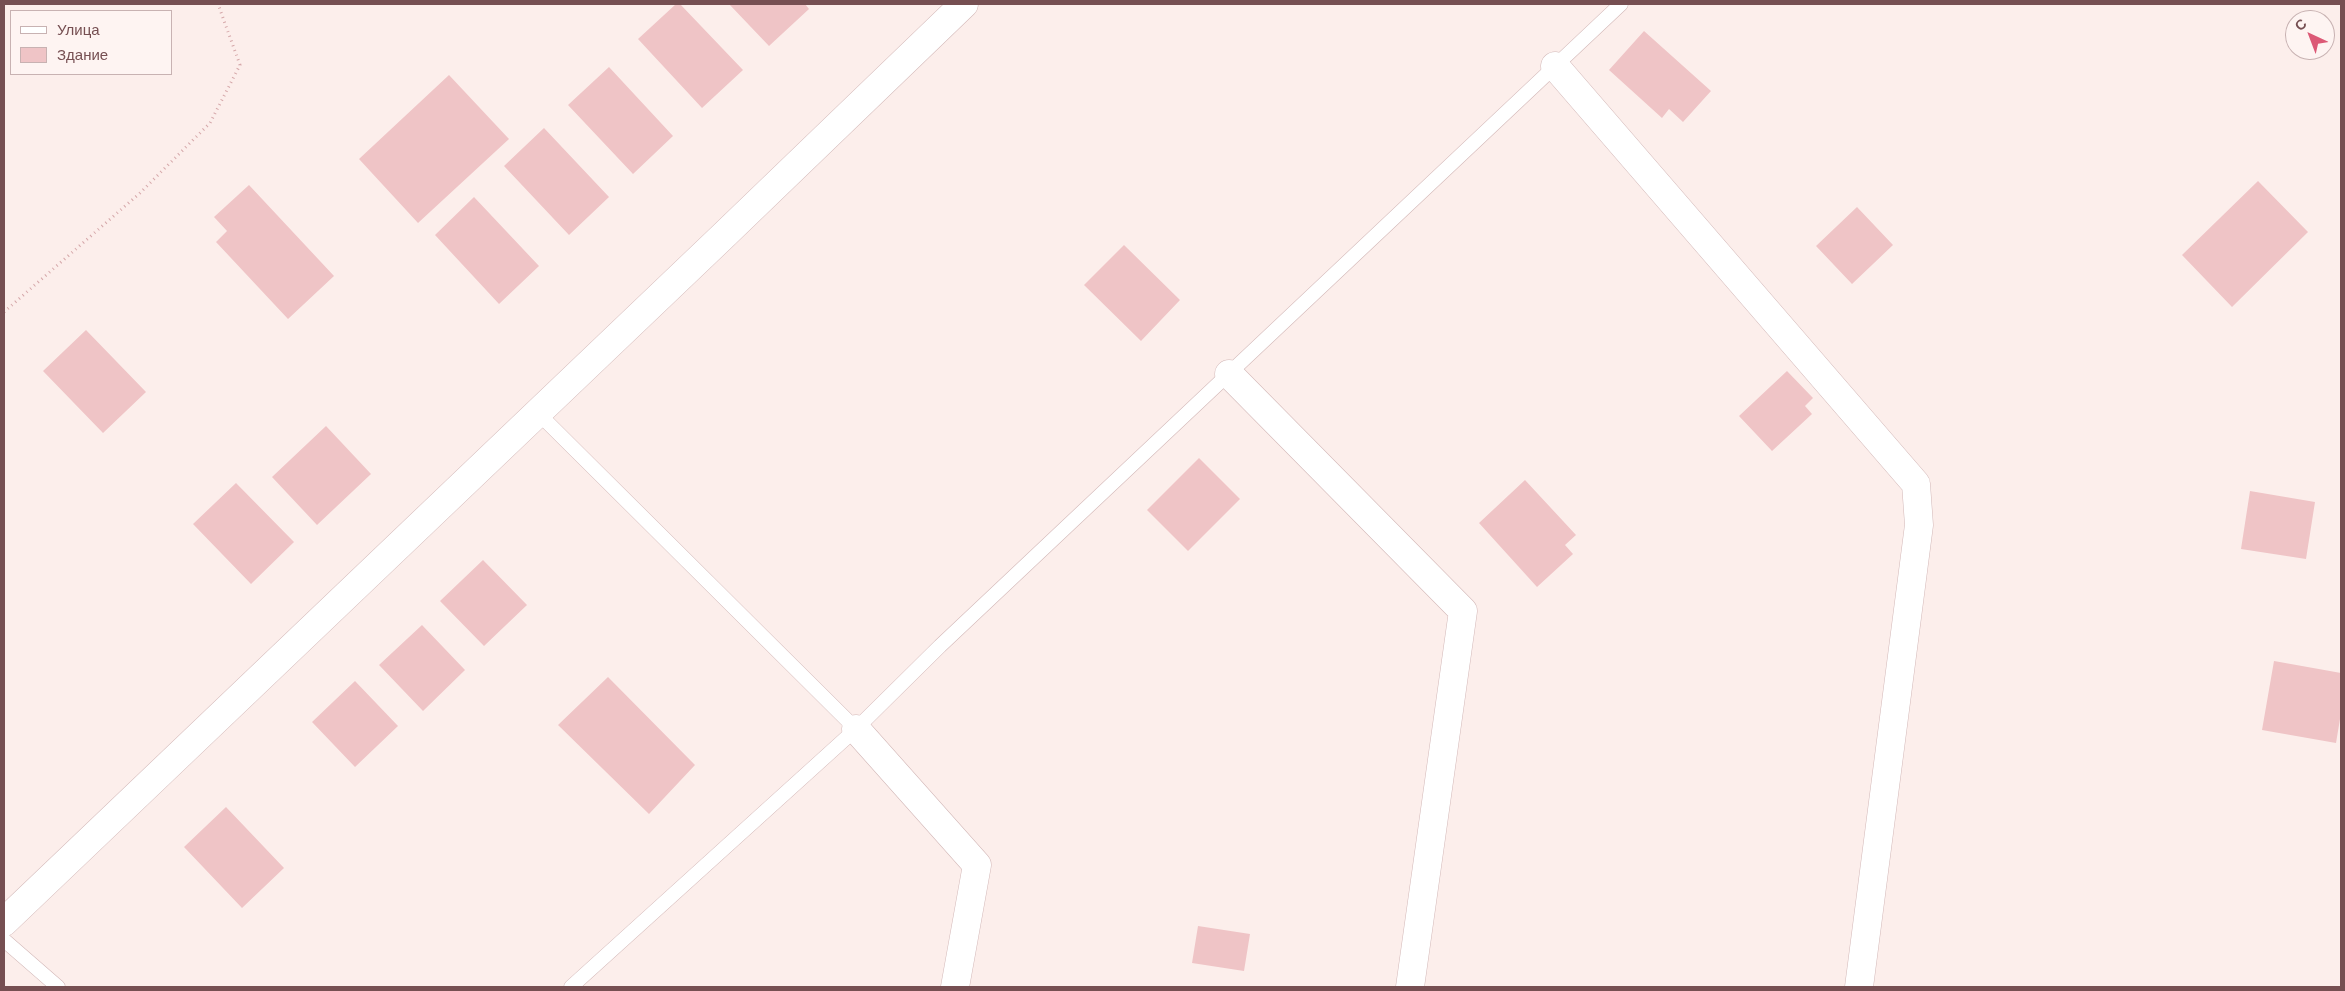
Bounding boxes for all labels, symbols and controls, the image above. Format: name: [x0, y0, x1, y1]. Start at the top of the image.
legend: [10, 10, 172, 75]
north arrow: [2285, 10, 2335, 60]
text: С: [2291, 15, 2310, 34]
text: Улица: [57, 21, 100, 38]
text: Здание: [57, 46, 108, 63]

